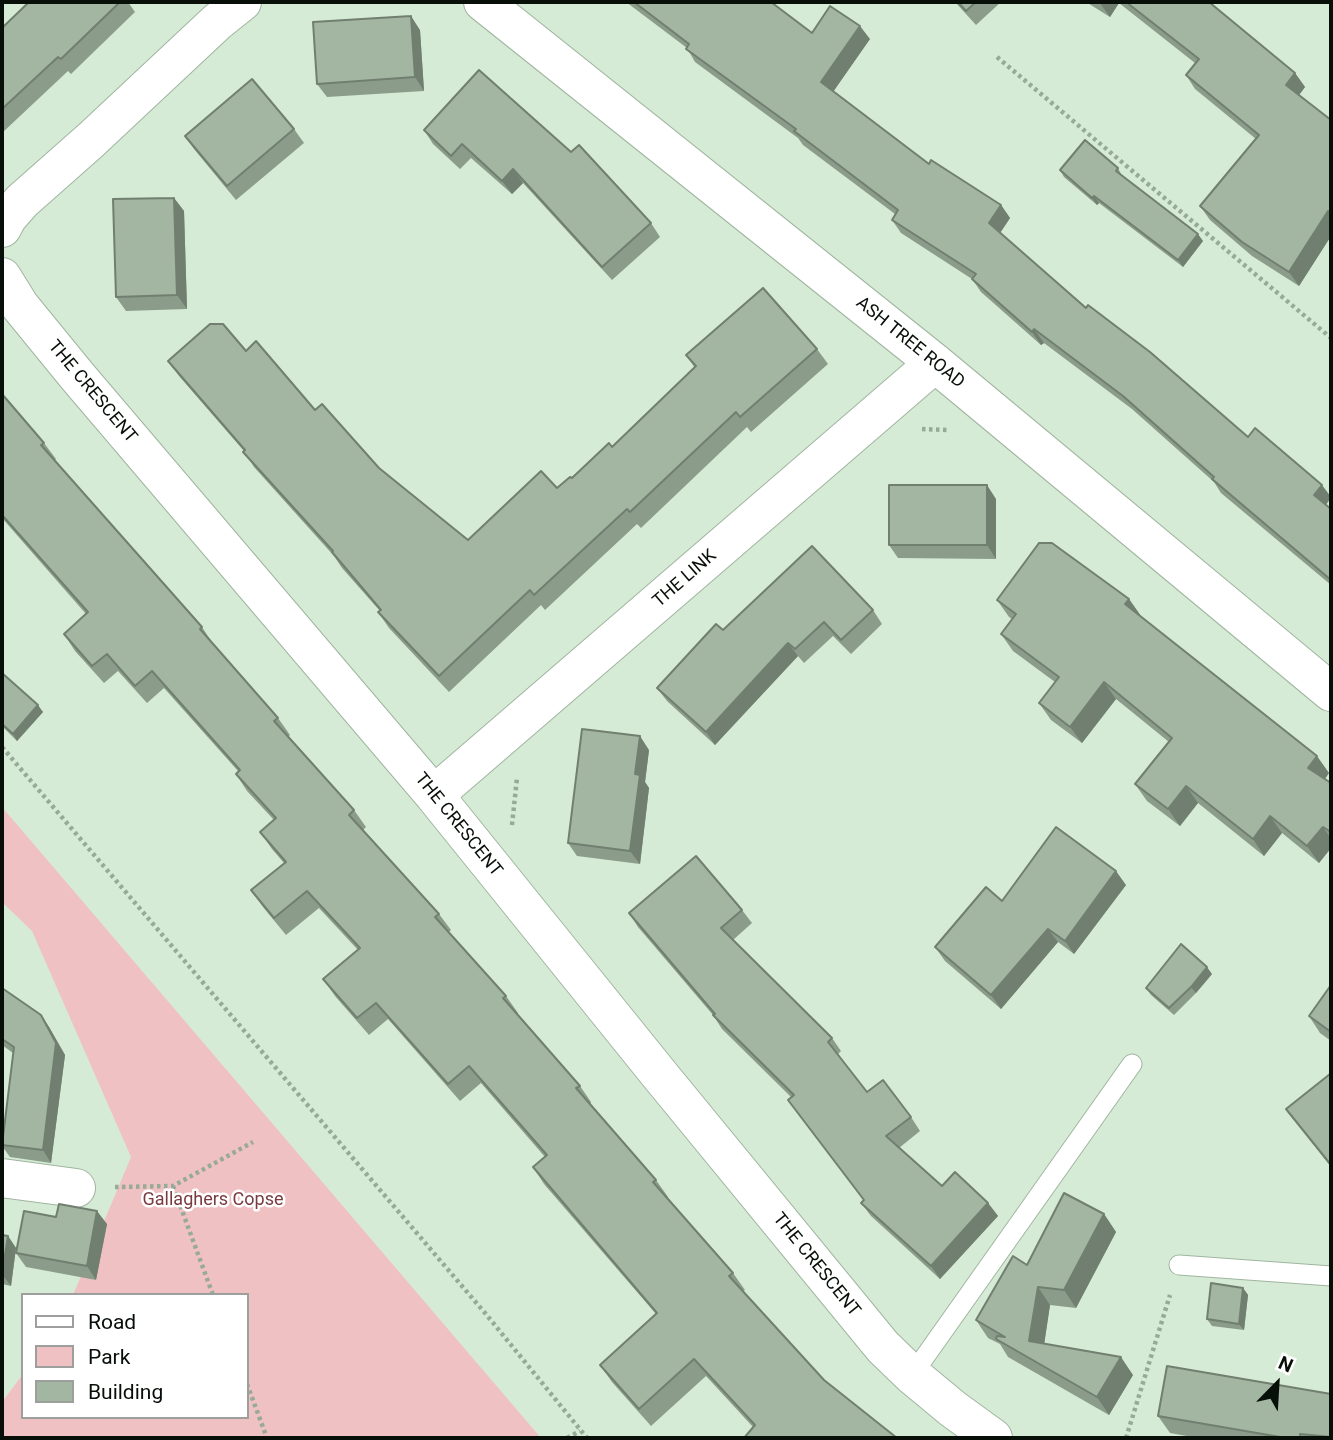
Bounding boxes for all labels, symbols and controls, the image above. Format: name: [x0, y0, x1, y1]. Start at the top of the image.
street label: ASH TREE ROAD: [851, 293, 969, 393]
street label: THE CRESCENT: [43, 336, 141, 448]
street label: THE LINK: [649, 546, 721, 612]
street label: THE CRESCENT: [410, 769, 506, 881]
park label: Gallaghers Copse: [143, 1189, 283, 1211]
street label: THE CRESCENT: [768, 1209, 864, 1321]
legend: [21, 1293, 248, 1419]
text: Road: [88, 1310, 136, 1334]
text: Park: [88, 1345, 130, 1369]
north arrow: [1242, 1349, 1312, 1419]
text: N: [1275, 1351, 1297, 1378]
text: Building: [88, 1380, 163, 1404]

